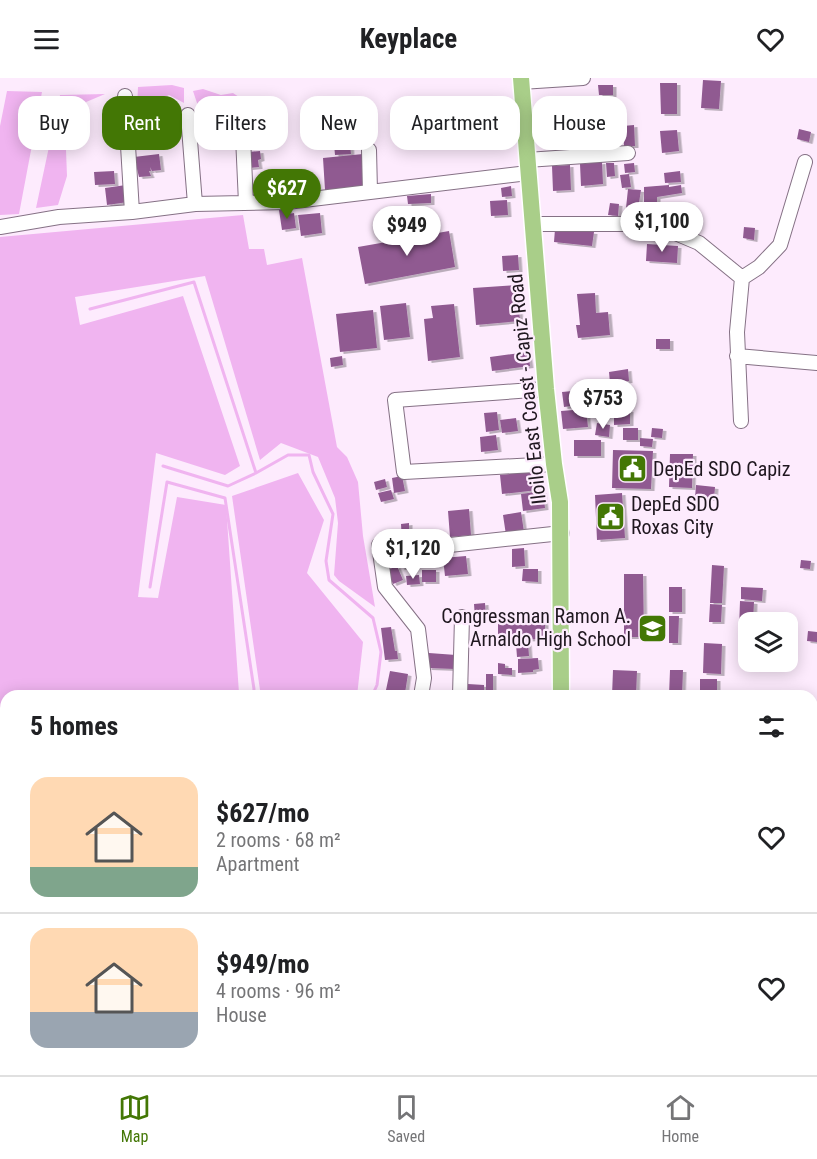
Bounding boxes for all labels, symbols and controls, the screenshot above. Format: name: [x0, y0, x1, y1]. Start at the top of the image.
icon: menu: [30, 23, 63, 56]
text: Keyplace: [360, 23, 457, 55]
icon: heart: [754, 23, 787, 56]
chip: Buy: [18, 96, 90, 150]
chip: Rent: [102, 96, 182, 150]
chip: Filters: [194, 96, 288, 150]
chip: New: [300, 96, 378, 150]
chip: Apartment: [390, 96, 520, 150]
chip: House: [532, 96, 627, 150]
pin: $627: [251, 169, 323, 220]
text: $627: [267, 176, 307, 200]
pin: $1,100: [613, 202, 711, 253]
pin: $949: [371, 206, 443, 257]
text: $1,100: [634, 209, 690, 233]
text: $949: [387, 213, 427, 237]
street label: Iloilo East Coast - Capiz Road: [503, 273, 551, 505]
pin: $753: [567, 379, 639, 430]
text: $753: [583, 386, 623, 410]
public building icon: DepEd SDO Capiz: [616, 453, 648, 485]
place label: DepEd SDO Capiz: [653, 457, 790, 481]
place label: DepEd SDO Roxas City: [631, 492, 720, 539]
public building icon: DepEd SDO Roxas City: [594, 500, 626, 532]
pin: $1,120: [364, 529, 462, 580]
text: $1,120: [385, 536, 441, 560]
place label: Congressman Ramon A. Arnaldo High School: [441, 604, 631, 651]
school or university icon: Congressman Ramon A. Arnaldo High School: [636, 612, 668, 644]
map controls: [738, 612, 798, 672]
button: layers: [738, 612, 798, 672]
icon: filters: [755, 710, 788, 743]
text: 5 homes: [30, 711, 118, 741]
text: $627/mo: [216, 798, 309, 828]
icon: home: [78, 801, 150, 873]
icon: heart: [755, 821, 788, 854]
text: 2 rooms · 68 m²: [216, 828, 341, 852]
text: Apartment: [216, 852, 300, 876]
text: $949/mo: [216, 949, 309, 979]
icon: home: [78, 952, 150, 1024]
icon: heart: [755, 972, 788, 1005]
text: 4 rooms · 96 m²: [216, 979, 341, 1003]
text: House: [216, 1003, 267, 1027]
tab: Map: [118, 1091, 151, 1146]
tab: Saved: [387, 1091, 425, 1146]
tab: Home: [661, 1091, 699, 1146]

